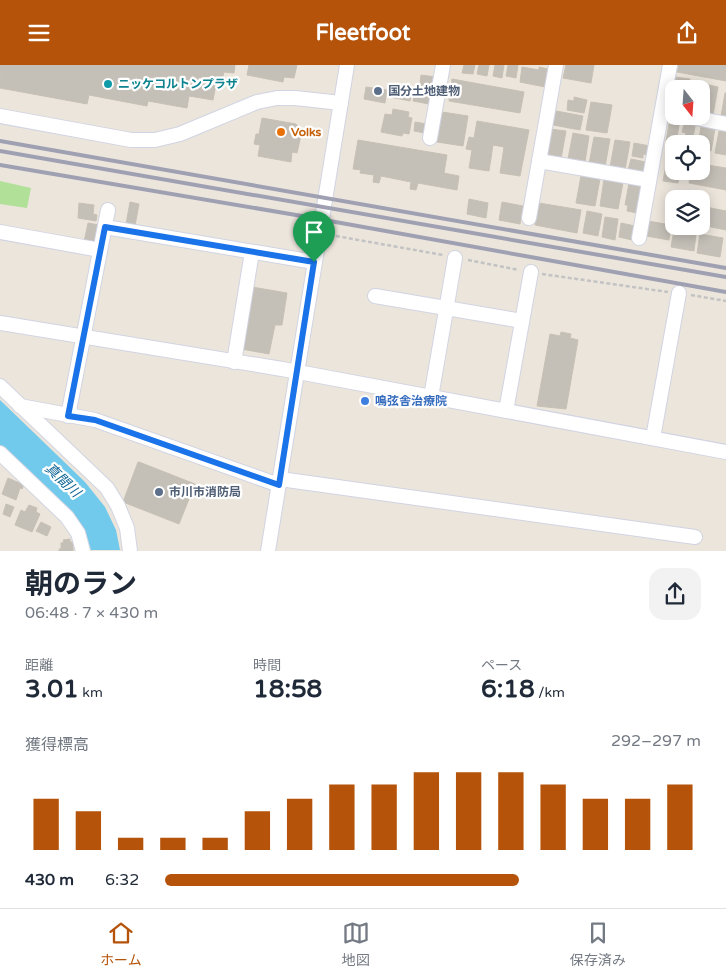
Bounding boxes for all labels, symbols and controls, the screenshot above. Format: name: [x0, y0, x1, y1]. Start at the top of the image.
icon: menu: [25, 19, 53, 47]
icon: share: [673, 19, 701, 47]
text: Fleetfoot: [316, 20, 410, 46]
place label: ニッケコルトンプラザ: [118, 77, 238, 91]
marker: ニッケコルトンプラザ: [102, 78, 114, 90]
north arrow: [665, 80, 710, 125]
map controls: [665, 80, 710, 235]
place label: 国分土地建物: [388, 84, 460, 98]
marker: 国分土地建物: [372, 85, 384, 97]
place label: Volks: [291, 125, 321, 139]
marker: Volks: [275, 126, 287, 138]
button: locate: [665, 135, 710, 180]
button: layers: [665, 190, 710, 235]
pin: [293, 211, 335, 262]
icon: arrive: [300, 218, 328, 246]
place label: 鳴弦舎治療院: [375, 394, 447, 408]
marker: 鳴弦舎治療院: [359, 395, 371, 407]
water label: 真間川: [42, 460, 85, 502]
place label: 市川市消防局: [169, 485, 241, 499]
marker: 市川市消防局: [153, 486, 165, 498]
text: 朝のラン: [25, 567, 137, 601]
button: share: [649, 568, 701, 620]
text: 06:48 · 7 × 430 m: [25, 603, 158, 623]
text: 距離: [25, 657, 53, 674]
text: 時間: [253, 657, 281, 674]
text: ペース: [481, 657, 522, 674]
text: 3.01: [25, 674, 79, 704]
text: 18:58: [253, 674, 322, 704]
text: 6:18: [481, 674, 535, 704]
text: km: [79, 684, 103, 701]
text: /km: [535, 684, 565, 701]
text: 292–297 m: [611, 731, 701, 751]
text: 獲得標高: [25, 735, 89, 755]
text: 430 m: [25, 870, 74, 890]
text: 6:32: [105, 870, 139, 890]
tab: ホーム: [100, 919, 142, 969]
tab: 地図: [342, 919, 370, 969]
tab: 保存済み: [570, 919, 626, 969]

